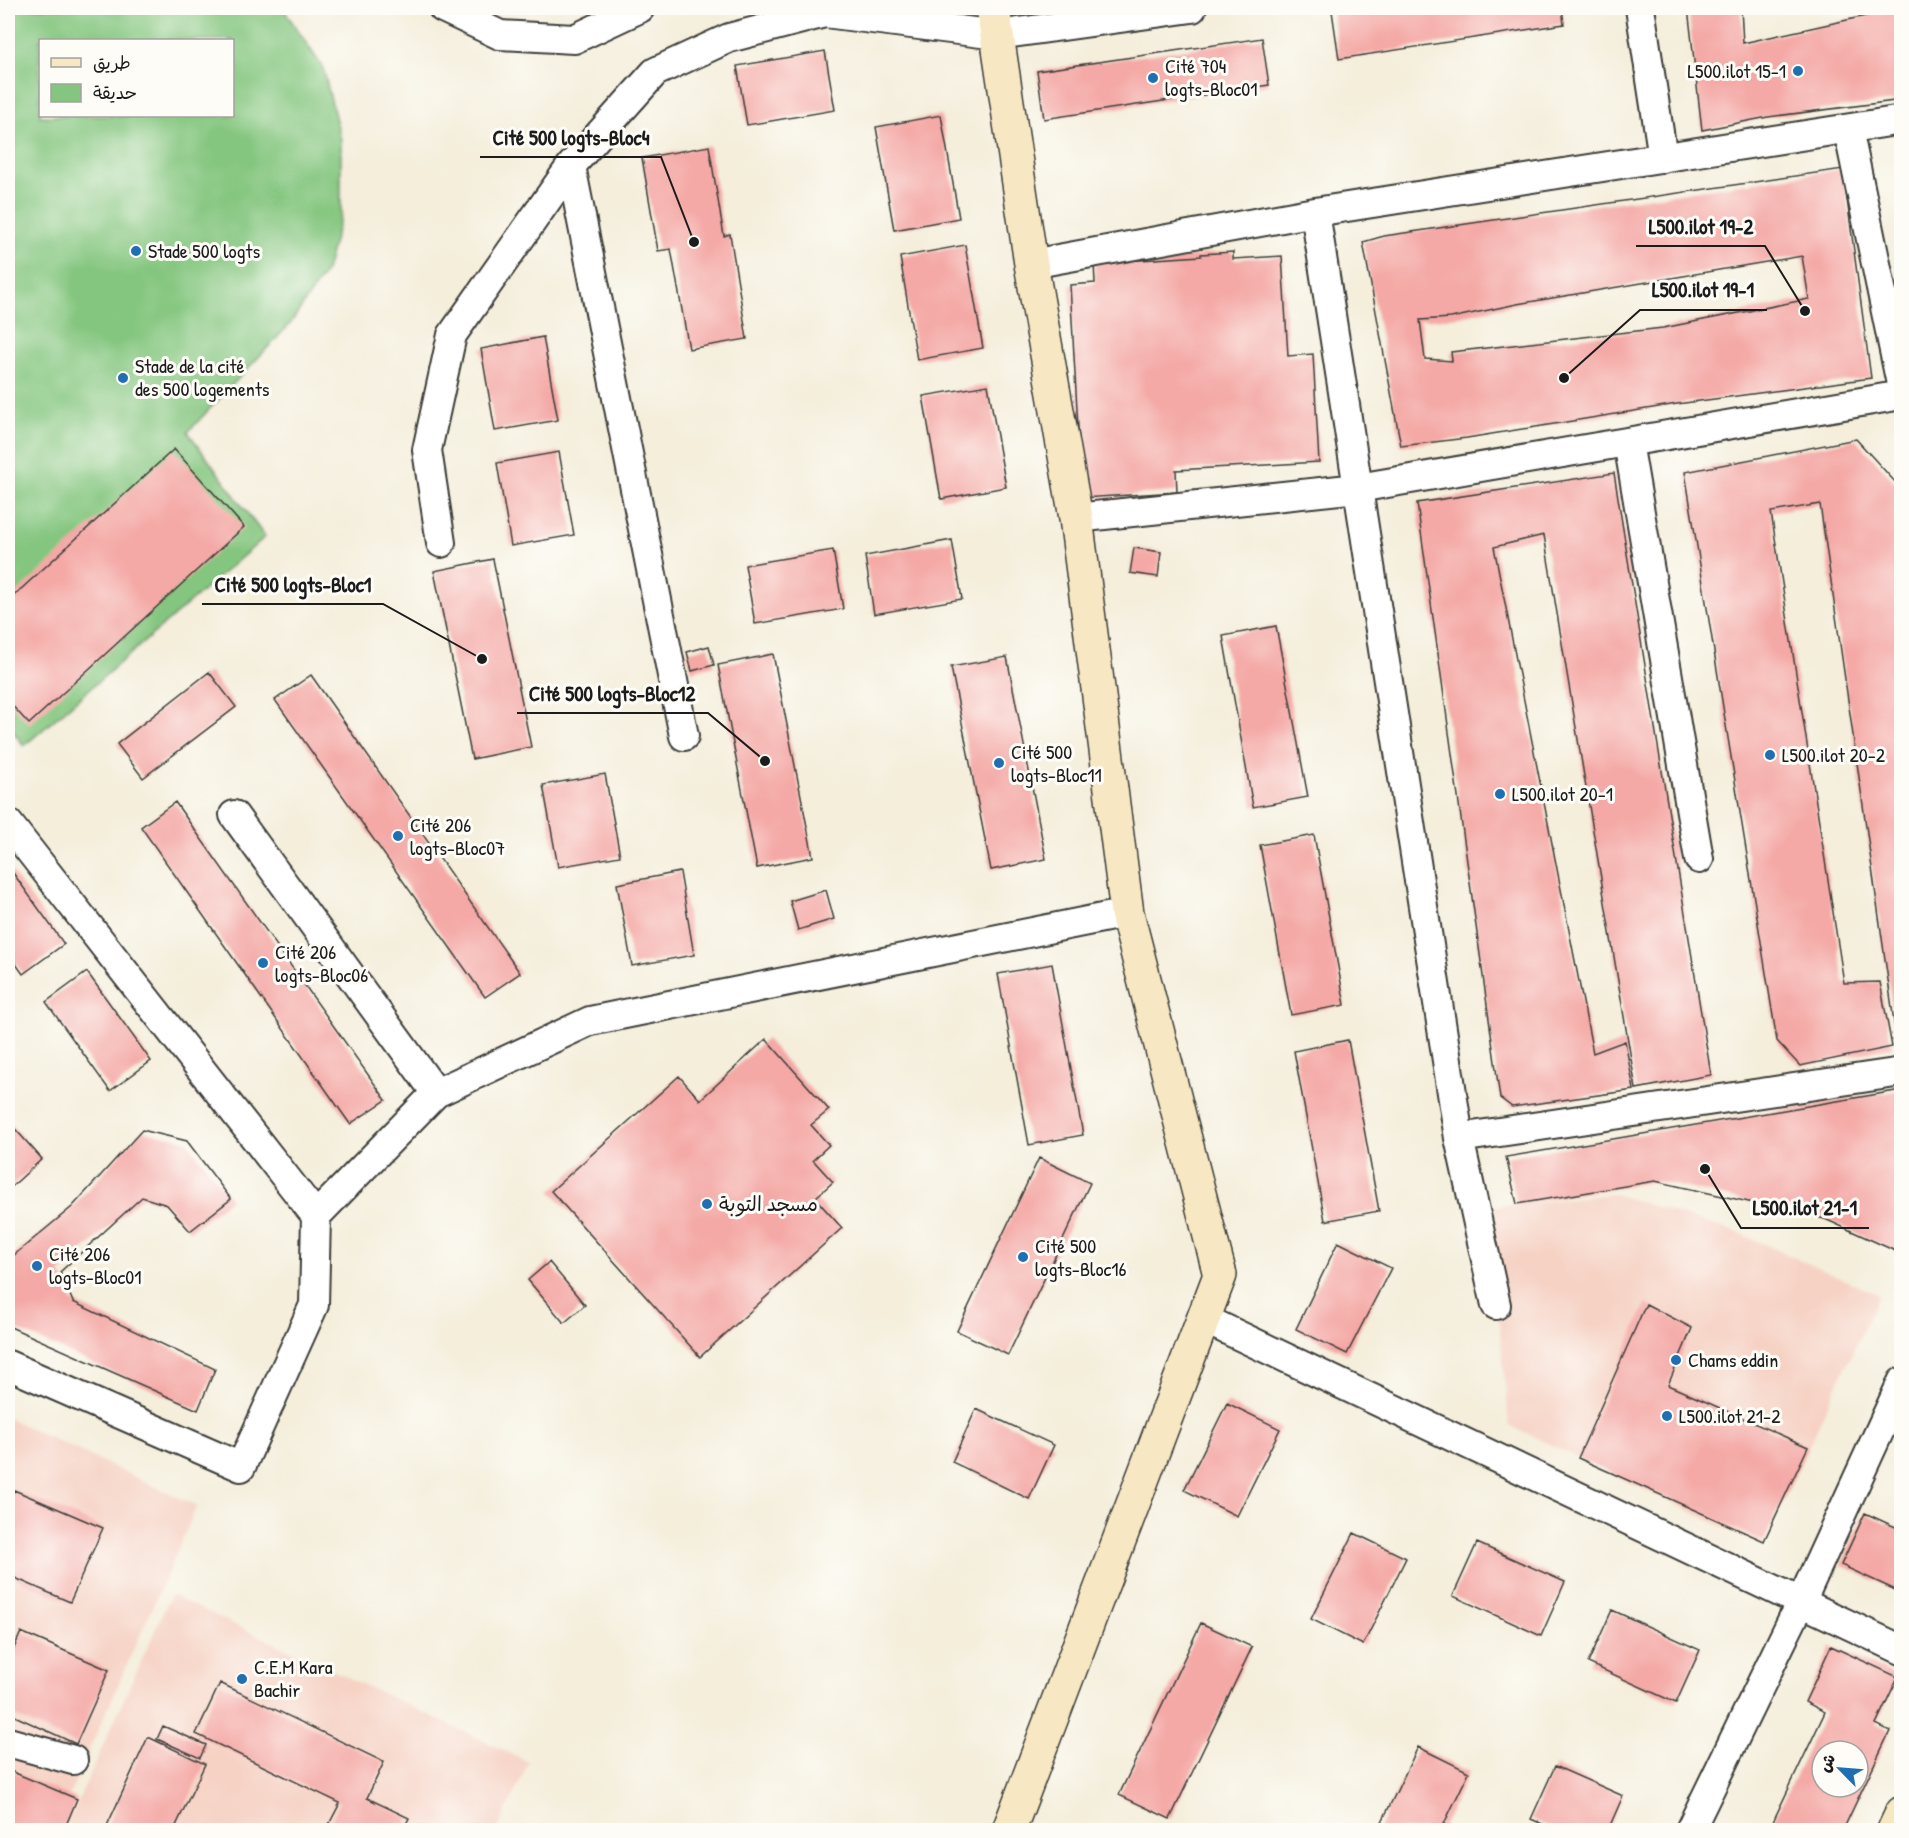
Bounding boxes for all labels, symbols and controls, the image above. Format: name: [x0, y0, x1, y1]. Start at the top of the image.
legend: [39, 39, 234, 117]
text: طريق: [93, 50, 131, 75]
place label: Cité 704 logts-Bloc01: [1165, 52, 1257, 102]
place label: L500.ilot 15-1: [1688, 57, 1786, 84]
marker: L500.ilot 15-1: [1791, 64, 1805, 78]
marker: Cité 704 logts-Bloc01: [1146, 71, 1160, 85]
text: حديقة: [93, 80, 137, 105]
callout: Cité 500 logts-Bloc4: [480, 118, 661, 157]
text: Cité 500 logts-Bloc4: [492, 123, 650, 153]
callout: L500.ilot 19-2: [1636, 207, 1765, 246]
text: L500.ilot 19-2: [1649, 212, 1753, 241]
place label: Stade 500 logts: [148, 237, 260, 264]
marker: Stade 500 logts: [129, 244, 143, 258]
callout: L500.ilot 19-1: [1640, 271, 1767, 310]
text: L500.ilot 19-1: [1652, 275, 1755, 304]
place label: Stade de la cité des 500 logements: [135, 352, 270, 402]
marker: Stade de la cité des 500 logements: [116, 371, 130, 385]
callout: Cité 500 logts-Bloc1: [202, 565, 383, 604]
text: Cité 500 logts-Bloc1: [215, 570, 372, 600]
callout: Cité 500 logts-Bloc12: [517, 674, 708, 713]
text: Cité 500 logts-Bloc12: [529, 679, 695, 709]
place label: Cité 500 logts-Bloc11: [1011, 738, 1102, 788]
place label: L500.ilot 20-2: [1782, 741, 1886, 768]
marker: L500.ilot 20-2: [1763, 748, 1777, 762]
marker: Cité 500 logts-Bloc11: [992, 756, 1006, 770]
place label: L500.ilot 20-1: [1512, 780, 1613, 807]
marker: L500.ilot 20-1: [1493, 787, 1507, 801]
place label: Cité 206 logts-Bloc07: [410, 811, 505, 861]
marker: Cité 206 logts-Bloc07: [391, 829, 405, 843]
place label: Cité 206 logts-Bloc06: [275, 938, 368, 988]
marker: Cité 206 logts-Bloc06: [256, 956, 270, 970]
callout: L500.ilot 21-1: [1741, 1189, 1869, 1228]
place label: مسجد التوبة: [719, 1190, 818, 1217]
text: L500.ilot 21-1: [1753, 1193, 1858, 1222]
marker: مسجد التوبة: [700, 1197, 714, 1211]
place label: Cité 500 logts-Bloc16: [1035, 1232, 1126, 1282]
place label: Cité 206 logts-Bloc01: [49, 1240, 141, 1290]
marker: Cité 500 logts-Bloc16: [1016, 1250, 1030, 1264]
marker: Cité 206 logts-Bloc01: [30, 1259, 44, 1273]
place label: Chams eddin: [1688, 1346, 1778, 1373]
marker: Chams eddin: [1669, 1353, 1683, 1367]
place label: L500.ilot 21-2: [1679, 1402, 1781, 1429]
marker: L500.ilot 21-2: [1660, 1409, 1674, 1423]
place label: C.E.M Kara Bachir: [254, 1653, 333, 1703]
marker: C.E.M Kara Bachir: [235, 1672, 249, 1686]
north arrow: [1810, 1739, 1870, 1799]
text: ش: [1813, 1750, 1840, 1775]

